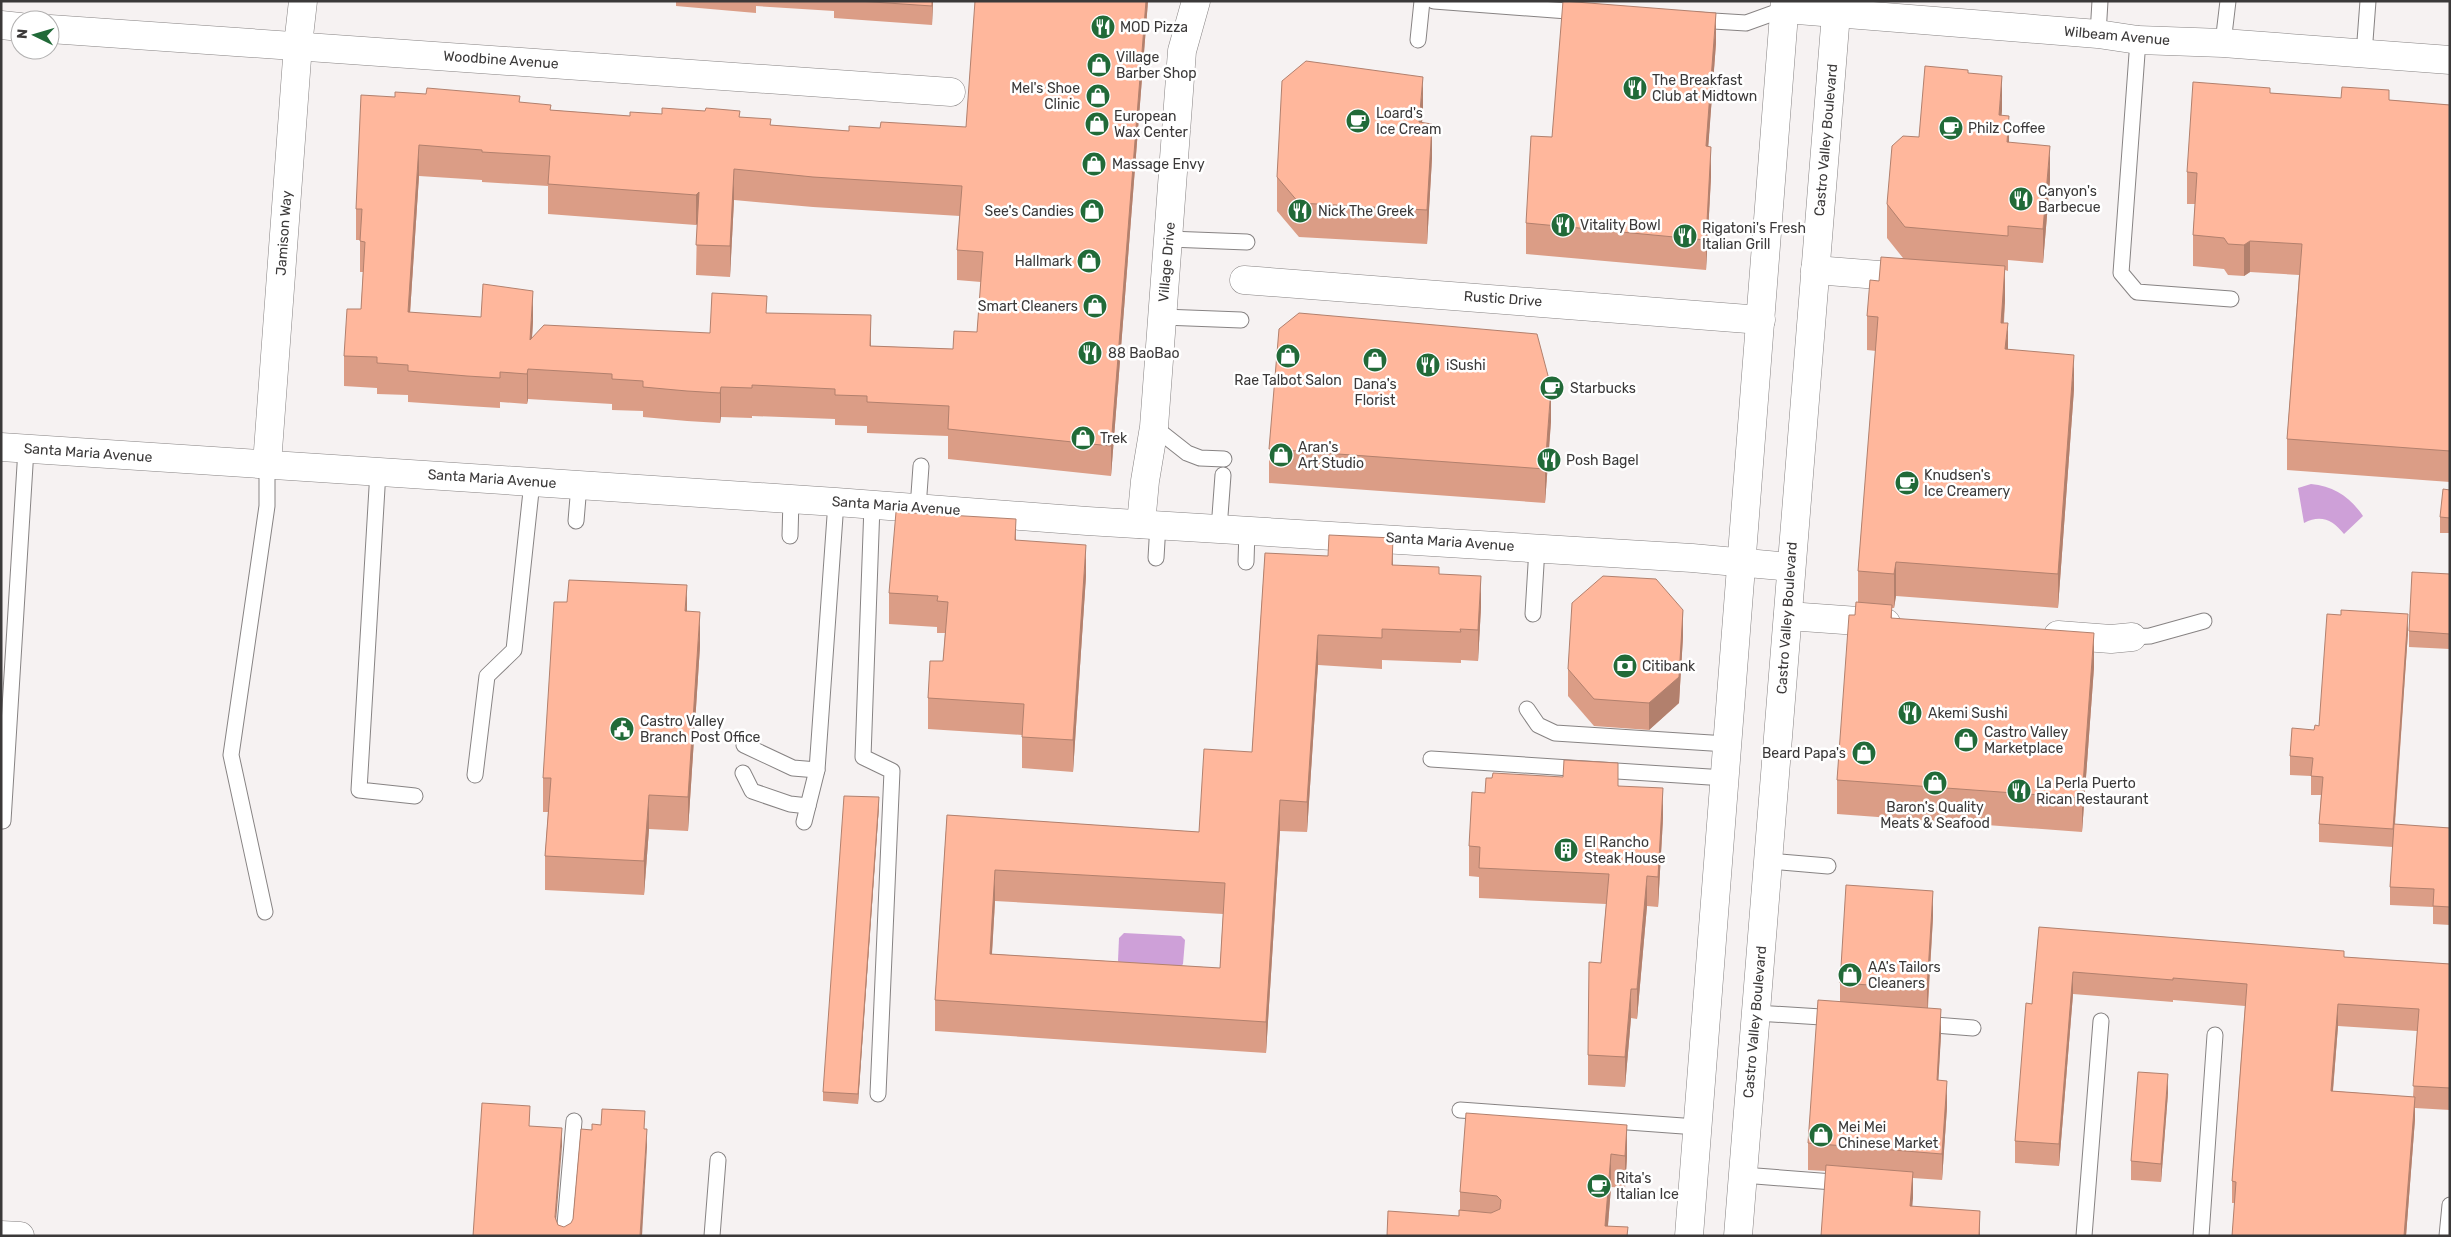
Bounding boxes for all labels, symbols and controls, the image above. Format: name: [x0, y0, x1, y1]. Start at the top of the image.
north arrow: [10, 10, 60, 60]
restaurant icon: MOD Pizza: [1090, 14, 1116, 40]
place label: MOD Pizza: [1120, 19, 1188, 36]
street label: Wilbeam Avenue: [2063, 23, 2171, 49]
text: N: [14, 28, 31, 40]
street label: Woodbine Avenue: [443, 47, 559, 73]
place label: Village Barber Shop: [1116, 49, 1197, 82]
shop icon: Village Barber Shop: [1086, 52, 1112, 78]
street label: Castro Valley Boulevard: [1811, 63, 1841, 217]
place label: The Breakfast Club at Midtown: [1652, 72, 1757, 105]
restaurant icon: The Breakfast Club at Midtown: [1622, 75, 1648, 101]
place label: Mel's Shoe Clinic: [1011, 80, 1080, 113]
shop icon: Mel's Shoe Clinic: [1085, 83, 1111, 109]
place label: Loard's Ice Cream: [1376, 105, 1441, 138]
place label: European Wax Center: [1114, 108, 1188, 141]
cafe icon: Loard's Ice Cream: [1345, 108, 1371, 134]
shop icon: European Wax Center: [1084, 111, 1110, 137]
cafe icon: Philz Coffee: [1938, 115, 1964, 141]
place label: Philz Coffee: [1968, 120, 2046, 137]
shop icon: Massage Envy: [1081, 151, 1107, 177]
place label: Massage Envy: [1112, 156, 1205, 173]
place label: Canyon's Barbecue: [2038, 183, 2101, 216]
restaurant icon: Canyon's Barbecue: [2008, 186, 2034, 212]
street label: Jamison Way: [273, 190, 295, 276]
shop icon: See's Candies: [1079, 198, 1105, 224]
restaurant icon: Nick The Greek: [1287, 198, 1313, 224]
place label: See's Candies: [984, 203, 1074, 220]
place label: Nick The Greek: [1318, 203, 1415, 220]
restaurant icon: Vitality Bowl: [1550, 212, 1576, 238]
place label: Vitality Bowl: [1580, 217, 1661, 234]
place label: Rigatoni's Fresh Italian Grill: [1702, 220, 1806, 253]
street label: Village Drive: [1155, 221, 1179, 303]
restaurant icon: Rigatoni's Fresh Italian Grill: [1672, 223, 1698, 249]
shop icon: Hallmark: [1076, 248, 1102, 274]
place label: Hallmark: [1015, 253, 1073, 270]
street label: Rustic Drive: [1463, 288, 1543, 310]
shop icon: Smart Cleaners: [1082, 293, 1108, 319]
place label: Smart Cleaners: [978, 298, 1078, 315]
restaurant icon: 88 BaoBao: [1077, 340, 1103, 366]
shop icon: Rae Talbot Salon: [1275, 343, 1301, 369]
place label: 88 BaoBao: [1108, 345, 1179, 362]
shop icon: Dana's Florist: [1362, 347, 1388, 373]
restaurant icon: iSushi: [1415, 352, 1441, 378]
place label: iSushi: [1446, 357, 1486, 374]
place label: Rae Talbot Salon: [1234, 372, 1342, 389]
cafe icon: Starbucks: [1539, 375, 1565, 401]
place label: Dana's Florist: [1353, 376, 1397, 409]
place label: Starbucks: [1570, 380, 1636, 397]
shop icon: Trek: [1070, 425, 1096, 451]
place label: Trek: [1100, 430, 1128, 447]
place label: Aran's Art Studio: [1298, 439, 1364, 472]
street label: Santa Maria Avenue: [23, 440, 153, 466]
shop icon: Aran's Art Studio: [1268, 442, 1294, 468]
restaurant icon: Posh Bagel: [1536, 447, 1562, 473]
place label: Posh Bagel: [1566, 452, 1639, 469]
street label: Santa Maria Avenue: [427, 466, 557, 492]
place label: Knudsen's Ice Creamery: [1924, 467, 2011, 500]
cafe icon: Knudsen's Ice Creamery: [1894, 470, 1920, 496]
street label: Santa Maria Avenue: [831, 493, 961, 519]
street label: Santa Maria Avenue: [1385, 529, 1515, 555]
street label: Castro Valley Boulevard: [1773, 541, 1801, 695]
bank icon: Citibank: [1612, 653, 1638, 679]
place label: Citibank: [1642, 658, 1696, 675]
restaurant icon: Akemi Sushi: [1897, 700, 1923, 726]
place label: Akemi Sushi: [1928, 705, 2008, 722]
place label: Castro Valley Branch Post Office: [640, 713, 761, 746]
public building icon: Castro Valley Branch Post Office: [609, 716, 635, 742]
place label: Castro Valley Marketplace: [1984, 724, 2068, 757]
shop icon: Castro Valley Marketplace: [1953, 727, 1979, 753]
shop icon: Beard Papa's: [1851, 740, 1877, 766]
place label: Beard Papa's: [1762, 745, 1846, 762]
shop icon: Baron's Quality Meats & Seafood: [1922, 770, 1948, 796]
place label: La Perla Puerto Rican Restaurant: [2036, 775, 2149, 808]
restaurant icon: La Perla Puerto Rican Restaurant: [2006, 778, 2032, 804]
place label: Baron's Quality Meats & Seafood: [1880, 799, 1990, 832]
place label: El Rancho Steak House: [1584, 834, 1666, 867]
building icon: El Rancho Steak House: [1553, 837, 1579, 863]
street label: Castro Valley Boulevard: [1740, 945, 1770, 1099]
place label: AA's Tailors Cleaners: [1868, 959, 1941, 992]
shop icon: AA's Tailors Cleaners: [1837, 962, 1863, 988]
place label: Mei Mei Chinese Market: [1838, 1119, 1939, 1152]
shop icon: Mei Mei Chinese Market: [1808, 1122, 1834, 1148]
place label: Rita's Italian Ice: [1616, 1170, 1679, 1203]
cafe icon: Rita's Italian Ice: [1586, 1173, 1612, 1199]

